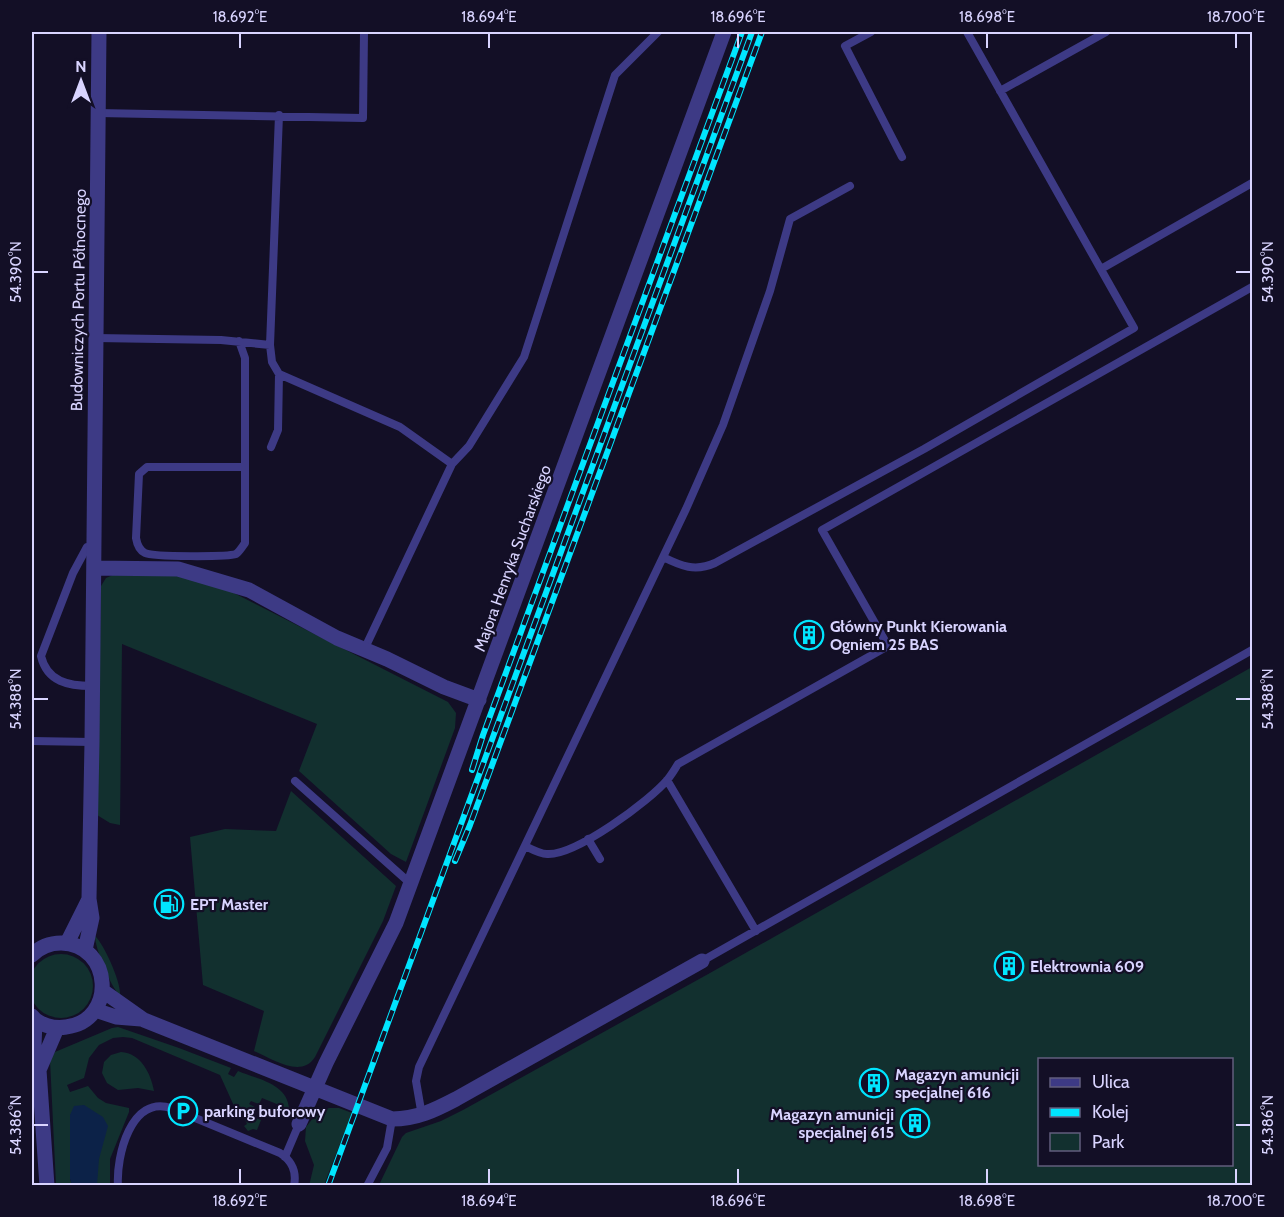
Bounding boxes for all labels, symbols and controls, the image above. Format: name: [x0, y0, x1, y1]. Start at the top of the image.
text: 18.692°E: [213, 8, 267, 26]
text: 18.694°E: [461, 8, 517, 26]
text: 18.696°E: [710, 8, 766, 26]
text: 18.698°E: [959, 8, 1015, 26]
text: 18.700°E: [1207, 8, 1265, 26]
north arrow: [51, 51, 111, 111]
text: N: [75, 57, 87, 76]
street label: Budowniczych Portu Północnego: [67, 189, 90, 411]
text: 54.390°N: [7, 241, 25, 303]
text: 54.390°N: [1259, 241, 1277, 303]
street label: Majora Henryka Sucharskiego: [470, 462, 555, 654]
place label: Główny Punkt Kierowania Ogniem 25 BAS: [830, 617, 1007, 654]
building icon: Główny Punkt Kierowania Ogniem 25 BAS: [793, 619, 825, 651]
text: 54.388°N: [7, 669, 25, 729]
text: 54.388°N: [1259, 669, 1277, 729]
fuel station icon: EPT Master: [153, 888, 185, 920]
place label: EPT Master: [190, 895, 269, 914]
building icon: Elektrownia 609: [993, 950, 1025, 982]
place label: Elektrownia 609: [1030, 957, 1144, 976]
legend: [1038, 1058, 1233, 1166]
place label: Magazyn amunicji specjalnej 616: [895, 1065, 1019, 1102]
building icon: Magazyn amunicji specjalnej 616: [858, 1067, 890, 1099]
text: Ulica: [1092, 1071, 1130, 1093]
text: 54.386°N: [7, 1095, 25, 1155]
parking icon: parking buforowy: [167, 1095, 199, 1127]
text: 54.386°N: [1259, 1095, 1277, 1155]
text: Kolej: [1092, 1101, 1129, 1123]
place label: parking buforowy: [204, 1102, 326, 1121]
place label: Magazyn amunicji specjalnej 615: [770, 1105, 894, 1142]
building icon: Magazyn amunicji specjalnej 615: [899, 1107, 931, 1139]
text: Park: [1092, 1131, 1125, 1153]
text: 18.692°E: [213, 1192, 267, 1210]
text: 18.694°E: [461, 1192, 517, 1210]
text: 18.696°E: [710, 1192, 766, 1210]
text: 18.698°E: [959, 1192, 1015, 1210]
text: 18.700°E: [1207, 1192, 1265, 1210]

